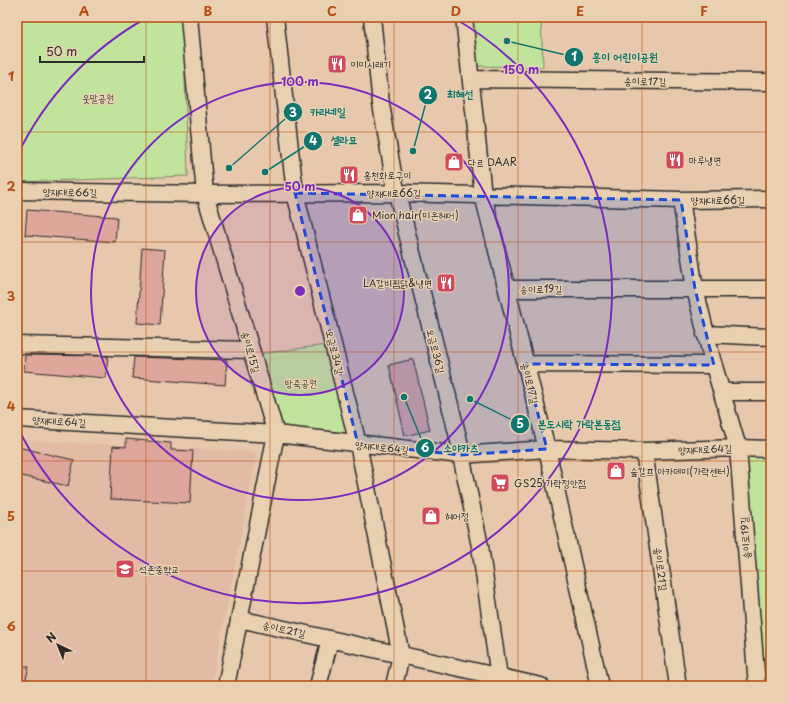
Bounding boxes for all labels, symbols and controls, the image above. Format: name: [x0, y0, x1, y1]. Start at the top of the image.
text: A: [79, 1, 89, 20]
text: B: [204, 1, 213, 20]
text: C: [327, 1, 337, 20]
text: D: [451, 1, 461, 20]
text: E: [576, 1, 584, 20]
text: F: [700, 1, 708, 20]
scale bar: [40, 38, 144, 64]
text: 50 m: [46, 42, 77, 60]
callout: 흥이 어린이공원: [564, 46, 666, 69]
text: 1: [571, 47, 577, 65]
text: 흥이 어린이공원: [592, 48, 658, 65]
restaurant icon: 미미시래기: [326, 53, 348, 75]
place label: 미미시래기: [351, 56, 391, 71]
text: 150 m: [503, 60, 539, 78]
text: 1: [8, 66, 14, 85]
text: 100 m: [281, 72, 319, 90]
street label: 송이로17길: [624, 73, 666, 88]
callout: 최혜선: [418, 83, 481, 106]
text: 2: [424, 85, 433, 103]
text: 최혜선: [447, 85, 473, 102]
park label: 웃말공원: [82, 90, 114, 105]
callout: 카라네일: [283, 101, 354, 124]
text: 3: [289, 103, 297, 121]
text: 카라네일: [310, 103, 347, 120]
callout: 셀라묘: [303, 129, 365, 152]
text: 4: [309, 131, 317, 149]
text: 셀라묘: [331, 131, 357, 148]
restaurant icon: 마루냉면: [664, 149, 686, 171]
shop icon: 다르 DAAR: [443, 151, 465, 173]
place label: 마루냉면: [689, 152, 721, 167]
place label: 다르 DAAR: [468, 154, 517, 169]
restaurant icon: 홍천화로구이: [338, 164, 360, 186]
place label: 홍천화로구이: [363, 167, 411, 182]
text: 2: [6, 176, 16, 195]
text: 50 m: [284, 177, 316, 195]
street label: 양재대로66길: [43, 184, 97, 199]
street label: 양재대로66길: [367, 185, 421, 200]
street label: 양재대로66길: [691, 192, 745, 207]
shop icon: Mion hair(미온헤어): [347, 204, 369, 226]
place label: Mion hair(미온헤어): [372, 207, 459, 222]
restaurant icon: LA갈비찜닭&냉면: [435, 272, 457, 294]
place label: LA갈비찜닭&냉면: [363, 275, 432, 290]
street label: 송이로19길: [520, 281, 562, 296]
centre of rings: [293, 284, 307, 298]
text: 3: [7, 286, 16, 305]
street label: 오금로36길: [424, 327, 449, 375]
street label: 오금로34길: [323, 328, 348, 376]
street label: 송이로15길: [238, 329, 265, 375]
street label: 송이로17길: [518, 361, 543, 405]
park label: 방죽공원: [285, 375, 317, 390]
text: 4: [7, 396, 16, 415]
street label: 양재대로64길: [32, 412, 86, 429]
callout: 본도시락 가락본동점: [510, 412, 629, 435]
text: 5: [516, 414, 524, 432]
text: 본도시락 가락본동점: [537, 415, 621, 432]
street label: 양재대로64길: [354, 436, 410, 457]
callout: 소야카츠: [415, 436, 487, 459]
text: 6: [421, 438, 430, 456]
text: 소야카츠: [443, 439, 479, 456]
street label: 양재대로64길: [678, 440, 732, 457]
shop icon: 숲칼프 아카데미(가락센터): [605, 460, 627, 482]
place label: 숲칼프 아카데미(가락센터): [630, 463, 730, 478]
supermarket icon: GS25 가락정안점: [489, 472, 511, 494]
place label: GS25 가락정안점: [514, 475, 586, 490]
shop icon: 헤어정: [420, 505, 442, 527]
text: 5: [7, 506, 15, 525]
place label: 헤어정: [445, 508, 469, 523]
street label: 송이로19길: [736, 516, 753, 560]
street label: 송이로21길: [651, 546, 672, 592]
school or university icon: 석촌중학교: [114, 558, 136, 580]
place label: 석촌중학교: [139, 561, 179, 576]
text: 6: [6, 616, 16, 635]
street label: 송이로21길: [261, 617, 307, 640]
north arrow: [38, 625, 78, 665]
text: N: [42, 628, 60, 647]

